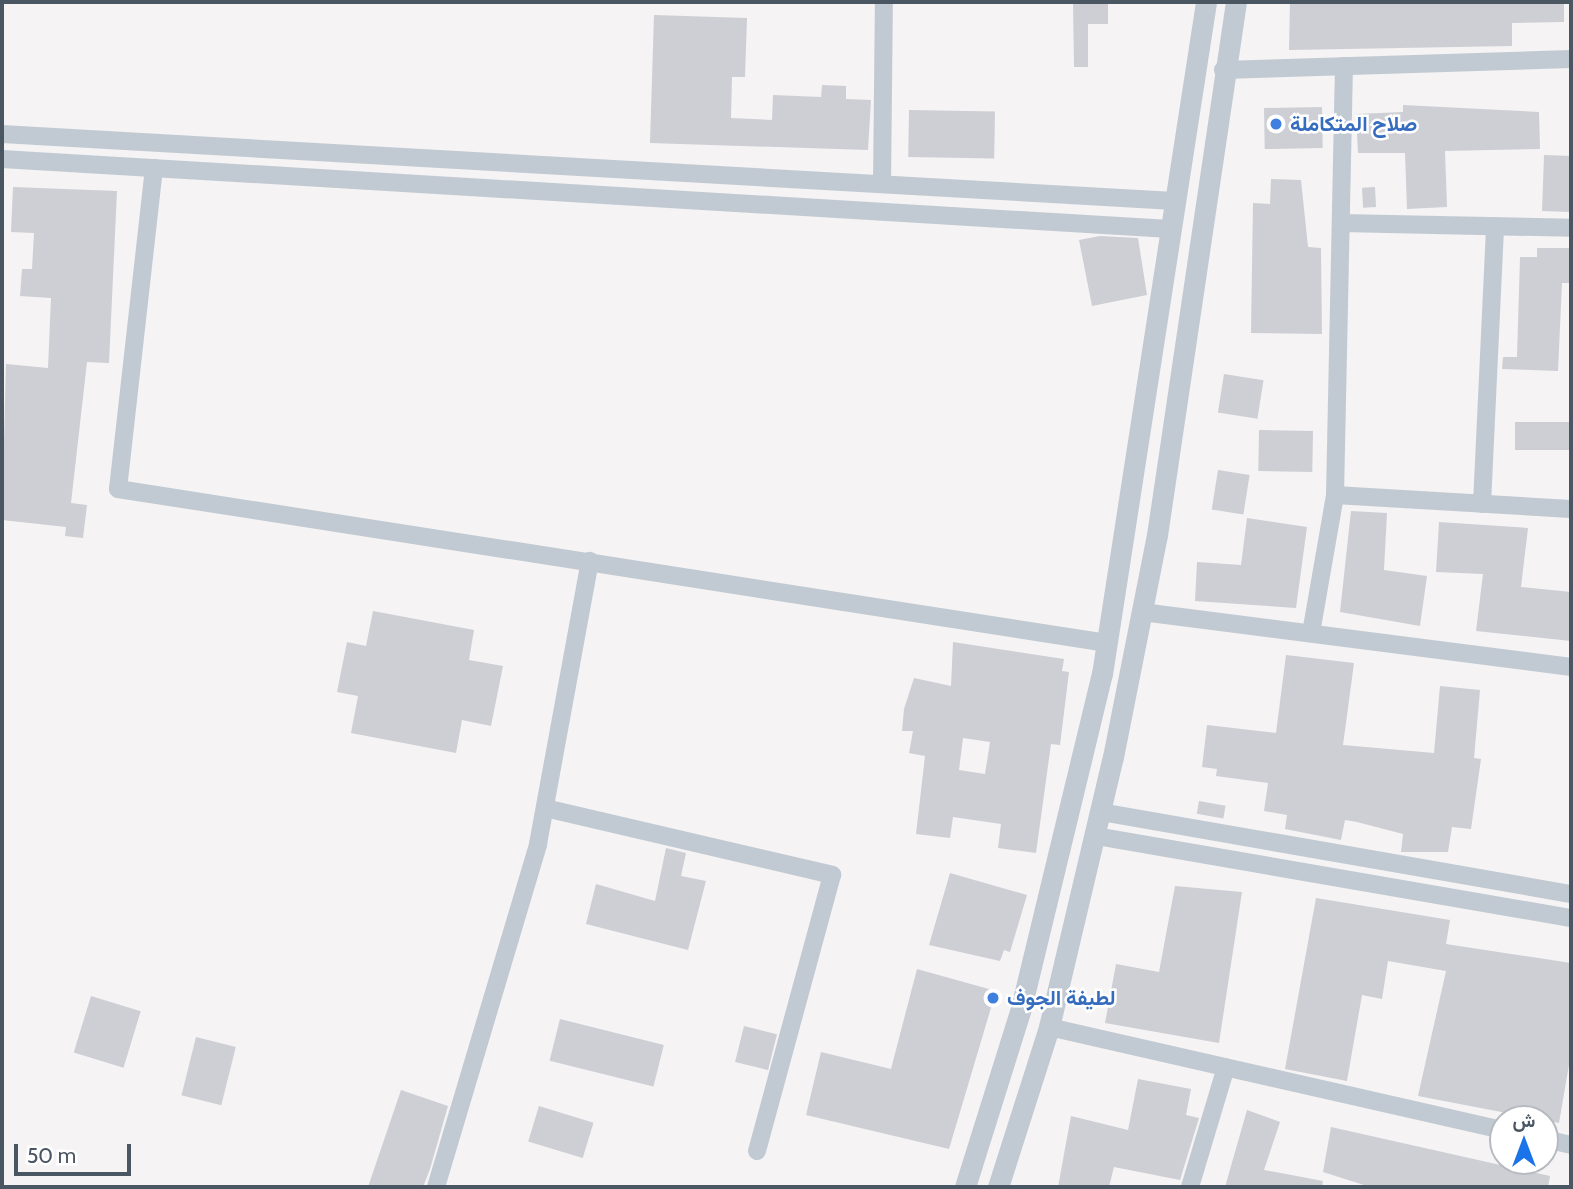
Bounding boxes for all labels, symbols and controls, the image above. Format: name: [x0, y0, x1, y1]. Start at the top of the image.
place label: صلاح المتكاملة: [1290, 111, 1417, 137]
marker: صلاح المتكاملة: [1268, 116, 1284, 132]
place label: لطيفة الجوف: [1007, 985, 1116, 1011]
marker: لطيفة الجوف: [985, 990, 1001, 1006]
north arrow: [1489, 1105, 1559, 1175]
text: ش: [1513, 1109, 1535, 1132]
scale bar: [18, 1130, 135, 1174]
text: 50 m: [27, 1143, 76, 1168]

